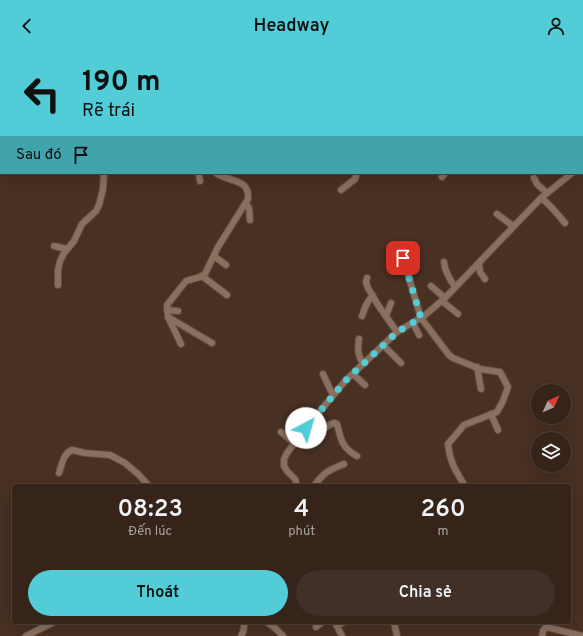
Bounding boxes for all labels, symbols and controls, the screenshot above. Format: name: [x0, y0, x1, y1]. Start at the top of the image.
icon: back: [16, 15, 38, 37]
text: Headway: [254, 15, 329, 38]
icon: person: [545, 15, 567, 37]
text: 190 m: [82, 65, 160, 101]
icon: left: [16, 68, 68, 120]
text: Rẽ trái: [82, 100, 135, 123]
icon: arrive: [70, 144, 92, 166]
text: Sau đó: [16, 146, 62, 165]
pin: [386, 241, 420, 275]
icon: arrive: [392, 247, 414, 269]
north arrow: [531, 384, 571, 424]
map controls: [531, 384, 571, 472]
position arrow: [285, 407, 327, 449]
button: layers: [531, 432, 571, 472]
text: 08:23: [117, 495, 183, 525]
text: 4: [294, 495, 309, 525]
text: 260: [421, 495, 466, 525]
text: Đến lúc: [128, 524, 172, 540]
text: phút: [288, 524, 315, 540]
text: m: [438, 524, 449, 540]
button: Thoát: [28, 570, 288, 616]
button: Chia sẻ: [296, 570, 555, 616]

